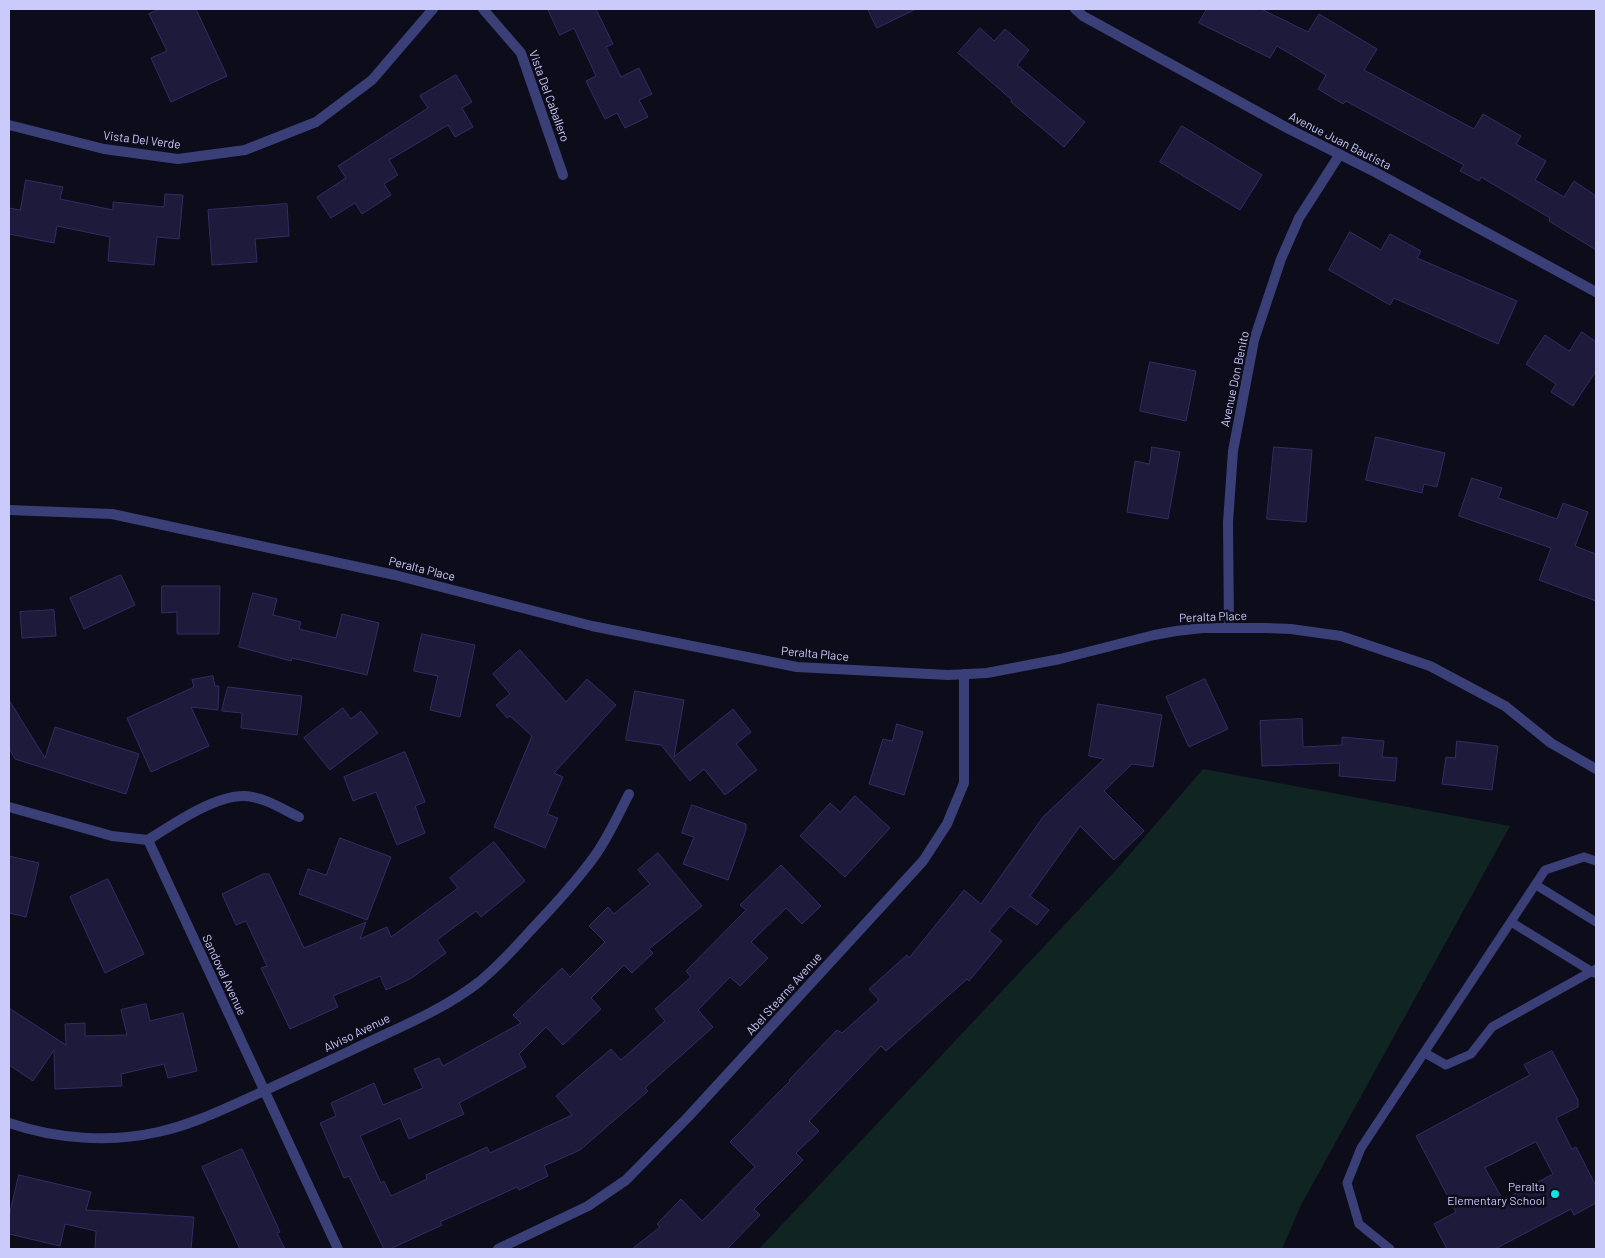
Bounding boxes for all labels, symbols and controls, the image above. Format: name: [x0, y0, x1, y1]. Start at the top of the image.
street label: Vista Del Caballero: [526, 48, 572, 144]
street label: Avenue Juan Bautista: [1287, 109, 1393, 173]
street label: Vista Del Verde: [102, 128, 182, 152]
street label: Avenue Don Benito: [1218, 330, 1252, 428]
street label: Peralta Place: [387, 554, 457, 584]
street label: Peralta Place: [1179, 609, 1247, 625]
street label: Peralta Place: [780, 644, 850, 664]
street label: Sandoval Avenue: [199, 932, 249, 1018]
street label: Abel Stearns Avenue: [743, 950, 825, 1038]
street label: Alviso Avenue: [322, 1011, 392, 1055]
place label: Peralta Elementary School: [1447, 1180, 1545, 1208]
marker: Peralta Elementary School: [1549, 1188, 1561, 1200]

